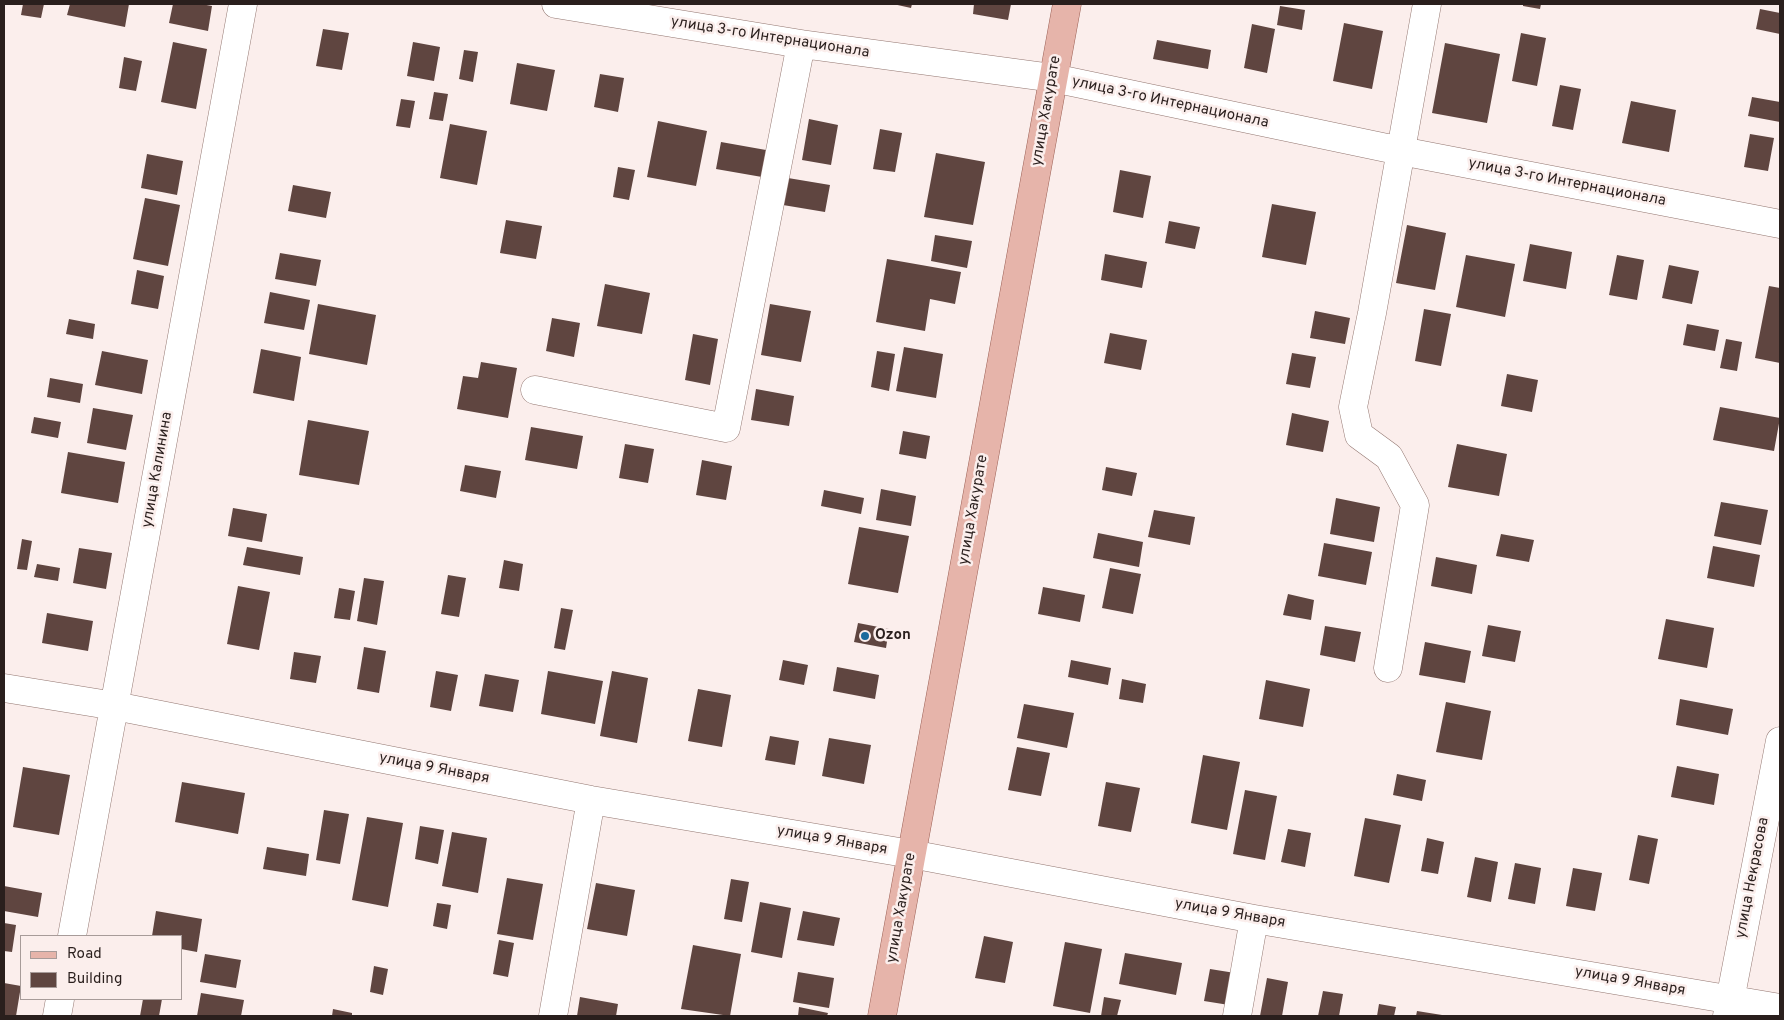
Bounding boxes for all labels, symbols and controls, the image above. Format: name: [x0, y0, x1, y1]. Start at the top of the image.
street label: улица 3-го Интернационала: [669, 13, 871, 63]
street label: улица Хакурате: [1028, 54, 1066, 168]
street label: улица 3-го Интернационала: [1070, 73, 1270, 133]
street label: улица 3-го Интернационала: [1467, 155, 1667, 211]
street label: улица Калинина: [139, 411, 177, 529]
street label: улица Хакурате: [955, 453, 993, 567]
place label: Ozon: [875, 627, 911, 645]
marker: Ozon: [859, 630, 871, 642]
street label: улица 9 Января: [377, 749, 491, 789]
street label: улица Некрасова: [1732, 816, 1774, 940]
street label: улица 9 Января: [775, 822, 889, 860]
street label: улица Хакурате: [883, 851, 921, 965]
street label: улица 9 Января: [1173, 895, 1287, 933]
legend: [20, 935, 182, 1000]
text: Road: [67, 945, 102, 964]
street label: улица 9 Января: [1573, 963, 1687, 1001]
text: Building: [67, 970, 122, 989]

